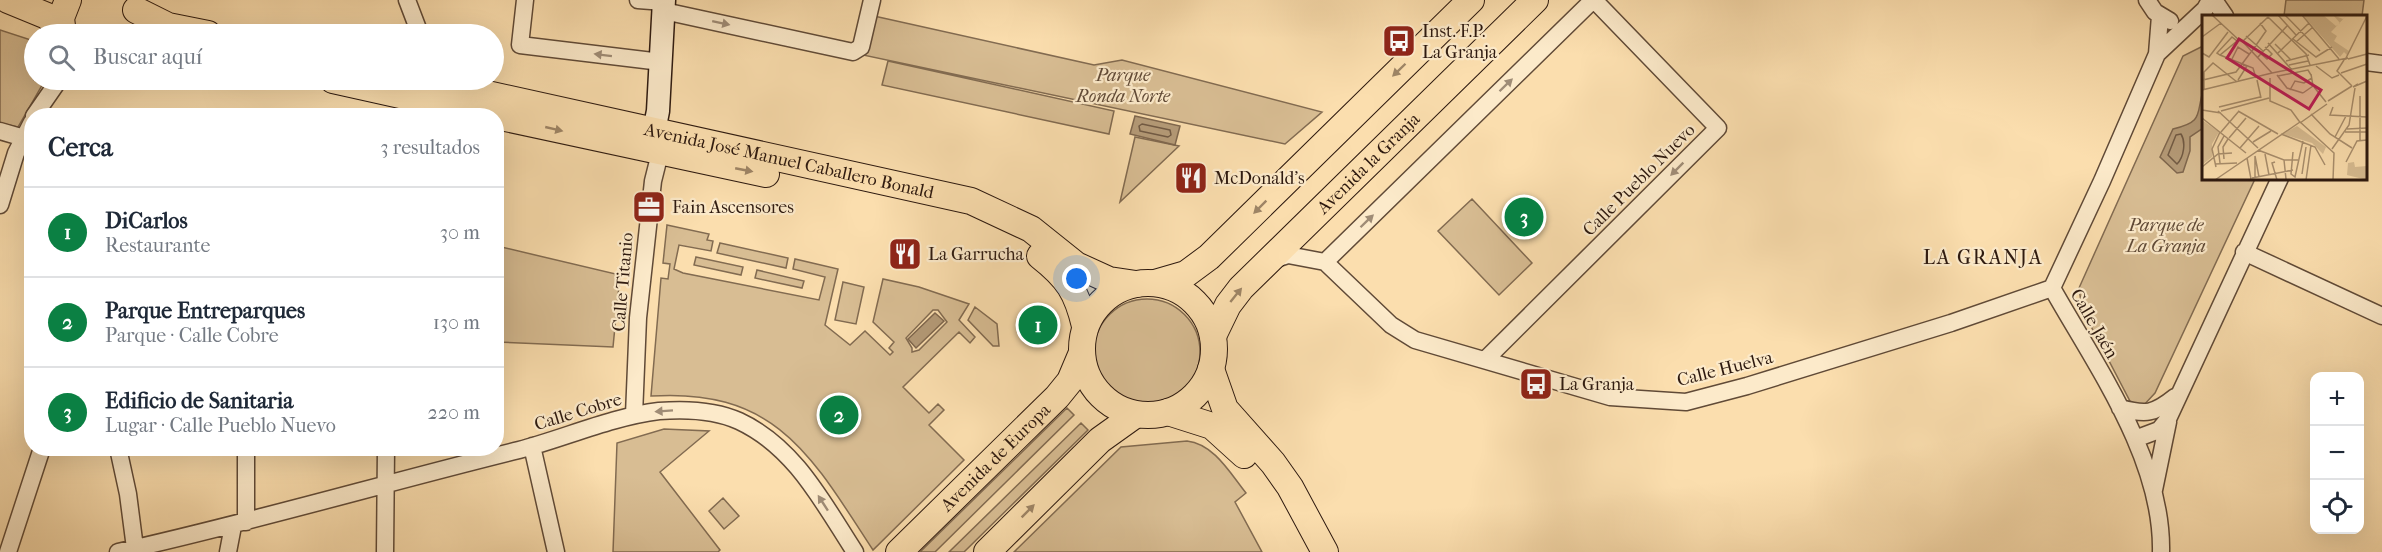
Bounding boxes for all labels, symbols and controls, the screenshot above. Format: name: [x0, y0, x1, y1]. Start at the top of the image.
inset map: [2202, 15, 2367, 180]
one-way arrow: [712, 19, 731, 28]
place label: Inst. F.P. La Granja: [1422, 21, 1498, 63]
bus stop icon: Inst. F.P. La Granja: [1381, 23, 1417, 59]
search box: [24, 24, 504, 90]
icon: search: [45, 41, 78, 74]
text: Buscar aquí: [93, 44, 202, 70]
one-way arrow: [593, 51, 612, 60]
one-way arrow: [1393, 63, 1407, 77]
park label: Parque Ronda Norte: [1075, 65, 1171, 107]
one-way arrow: [1499, 78, 1514, 92]
street label: Avenida la Granja: [1312, 108, 1425, 219]
street label: Avenida José Manuel Caballero Bonald: [641, 118, 936, 203]
street label: Calle Pueblo Nuevo: [1579, 120, 1699, 240]
one-way arrow: [544, 124, 563, 134]
text: Cerca: [48, 132, 113, 163]
text: 3 resultados: [380, 136, 480, 159]
restaurant icon: McDonald's: [1173, 160, 1209, 196]
one-way arrow: [1670, 162, 1684, 176]
one-way arrow: [735, 166, 754, 175]
place label: McDonald's: [1214, 168, 1305, 189]
office icon: Fain Ascensores: [631, 189, 667, 225]
pin: 3: [1504, 194, 1544, 240]
place label: Fain Ascensores: [672, 197, 794, 218]
one-way arrow: [1253, 199, 1267, 213]
text: DiCarlos: [105, 208, 188, 234]
one-way arrow: [1359, 214, 1374, 228]
park label: Parque de La Granja: [2124, 215, 2206, 257]
text: 1: [64, 221, 71, 244]
text: 30 m: [440, 221, 480, 244]
street label: Calle Titanio: [608, 232, 638, 332]
text: Restaurante: [105, 234, 210, 257]
restaurant icon: La Garrucha: [887, 236, 923, 272]
place label: La Garrucha: [928, 244, 1025, 265]
district label: LA GRANJA: [1923, 246, 2043, 269]
your location: [1062, 264, 1091, 293]
street label: Calle Jaén: [2066, 285, 2123, 363]
one-way arrow: [1229, 288, 1242, 303]
text: Parque Entreparques: [105, 298, 305, 324]
pin: 1: [1018, 302, 1058, 348]
text: 2: [62, 311, 73, 334]
text: 130 m: [433, 311, 480, 334]
text: Parque · Calle Cobre: [105, 324, 279, 347]
street label: Calle Huelva: [1675, 347, 1776, 391]
bus stop icon: La Granja: [1518, 366, 1554, 402]
map controls: [2310, 372, 2364, 534]
button: +: [2310, 372, 2364, 426]
place label: La Granja: [1559, 374, 1635, 395]
text: Edificio de Sanitaria: [105, 388, 293, 414]
street label: Calle Cobre: [532, 389, 624, 435]
pin: 2: [820, 392, 858, 438]
street label: Avenida de Europa: [936, 399, 1055, 516]
text: 3: [63, 401, 72, 424]
text: 220 m: [427, 401, 480, 424]
one-way arrow: [655, 407, 674, 416]
text: Lugar · Calle Pueblo Nuevo: [105, 414, 336, 437]
button: −: [2310, 426, 2364, 480]
button: locate: [2310, 480, 2364, 534]
one-way arrow: [818, 495, 829, 511]
one-way arrow: [1021, 504, 1036, 518]

